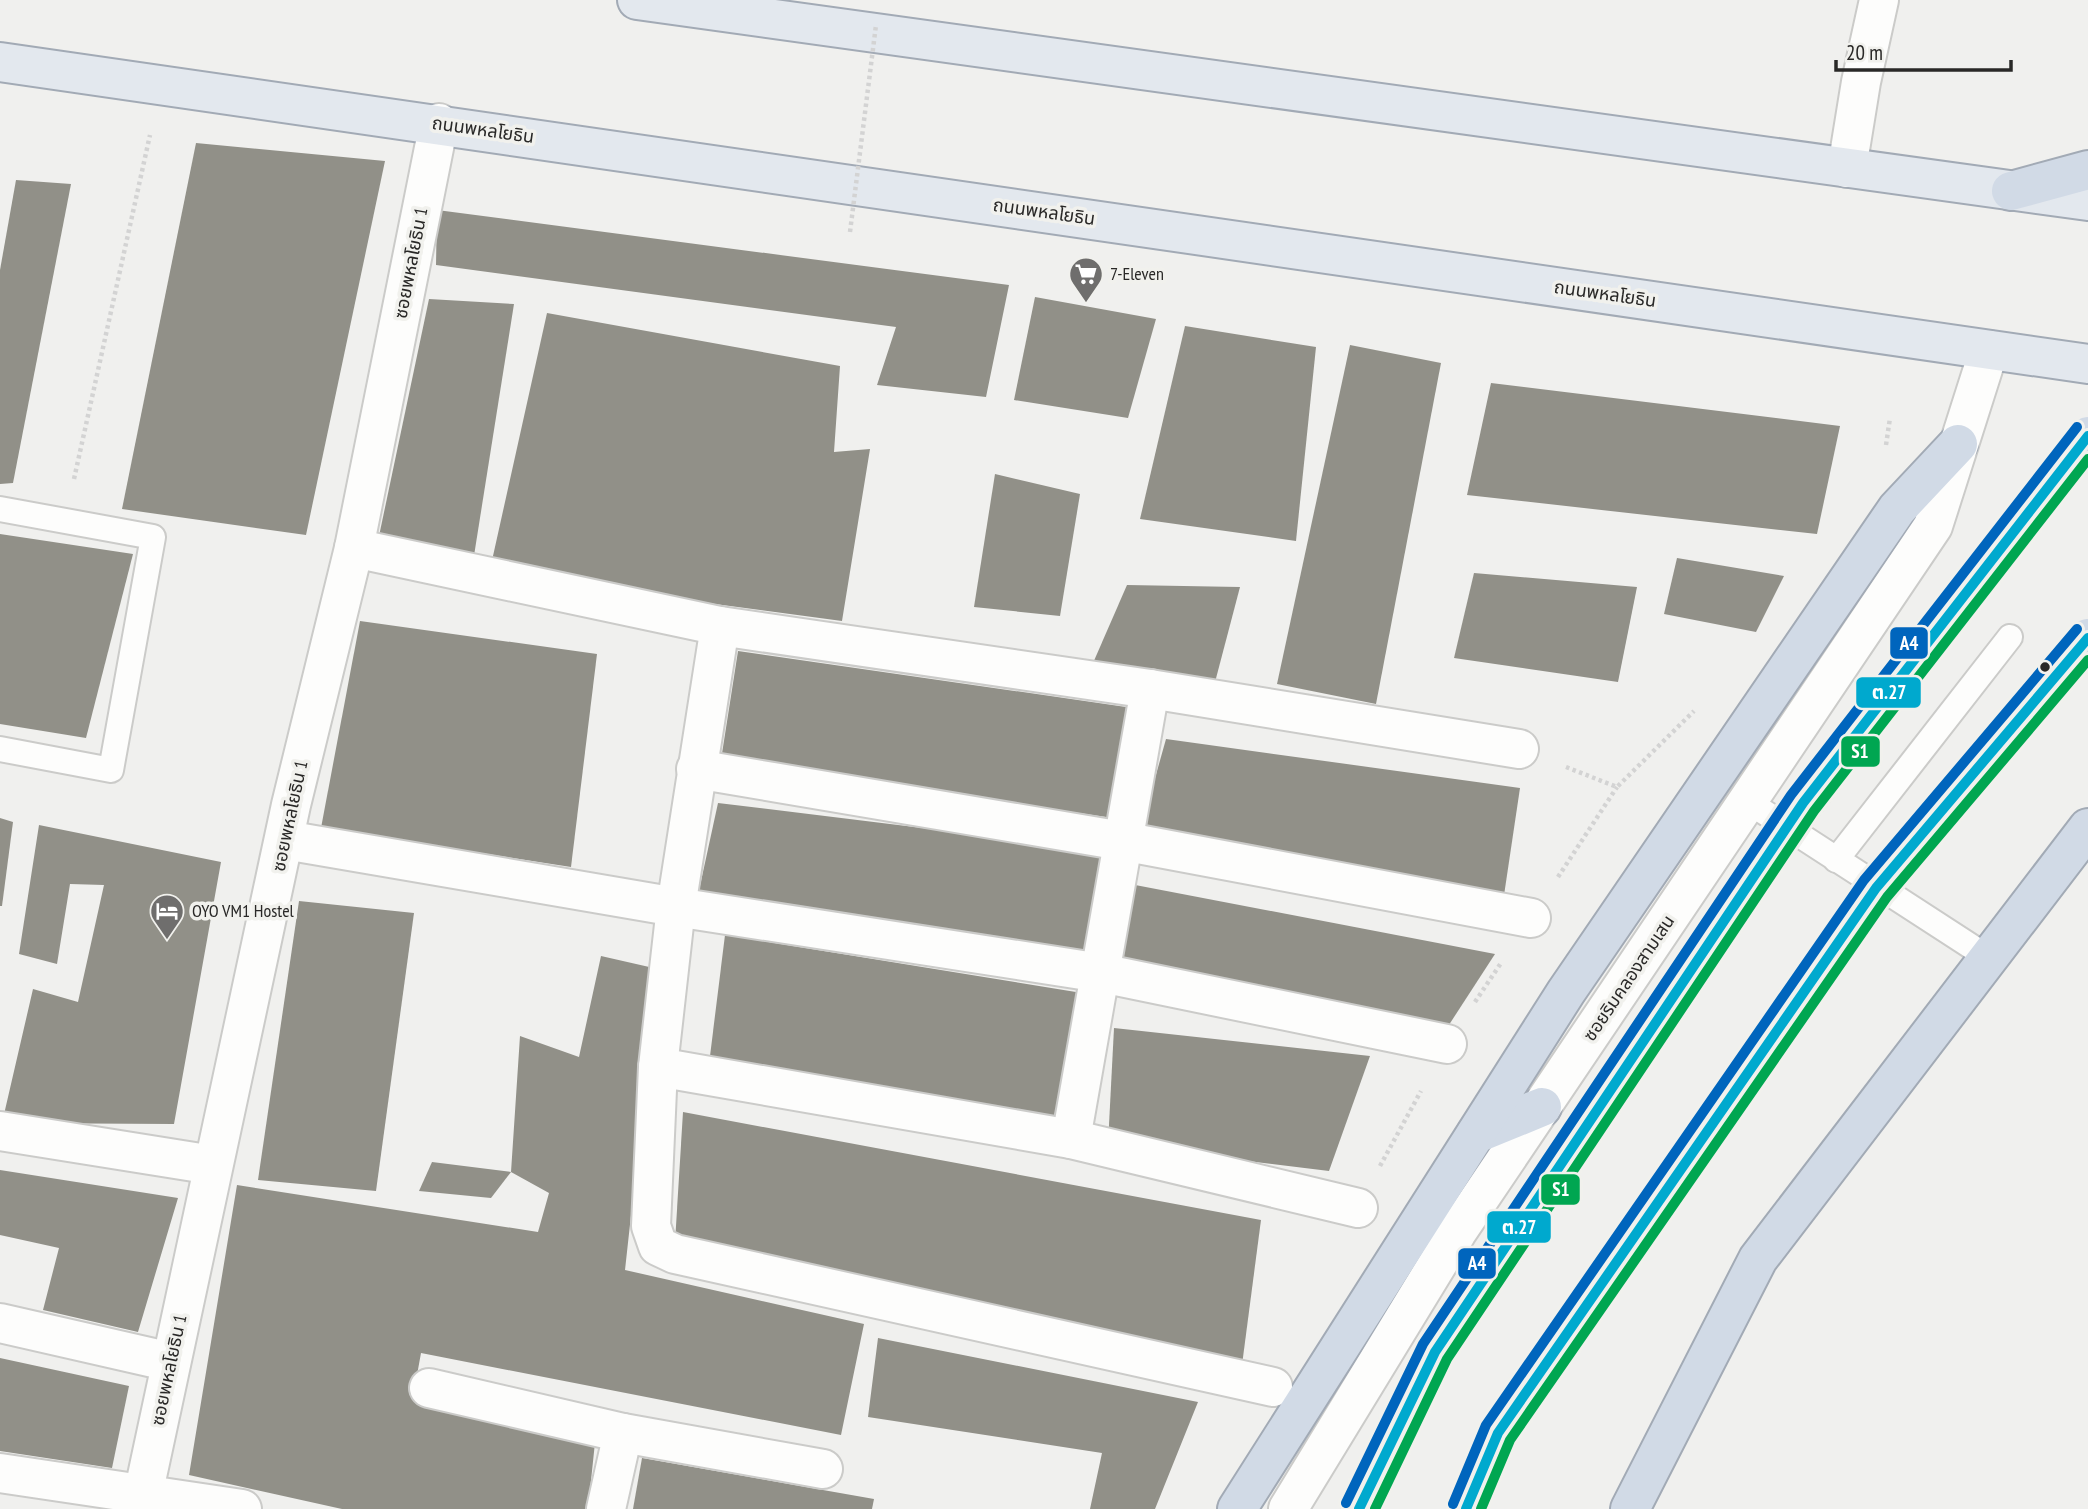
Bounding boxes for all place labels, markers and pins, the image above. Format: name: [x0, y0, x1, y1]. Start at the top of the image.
supermarket icon: 7-Eleven: [1067, 255, 1105, 304]
place label: 7-Eleven: [1110, 262, 1164, 285]
unlabelled marker: [2038, 660, 2052, 674]
hotel icon: OYO VM1 Hostel: [148, 892, 186, 941]
place label: OYO VM1 Hostel: [192, 899, 295, 922]

